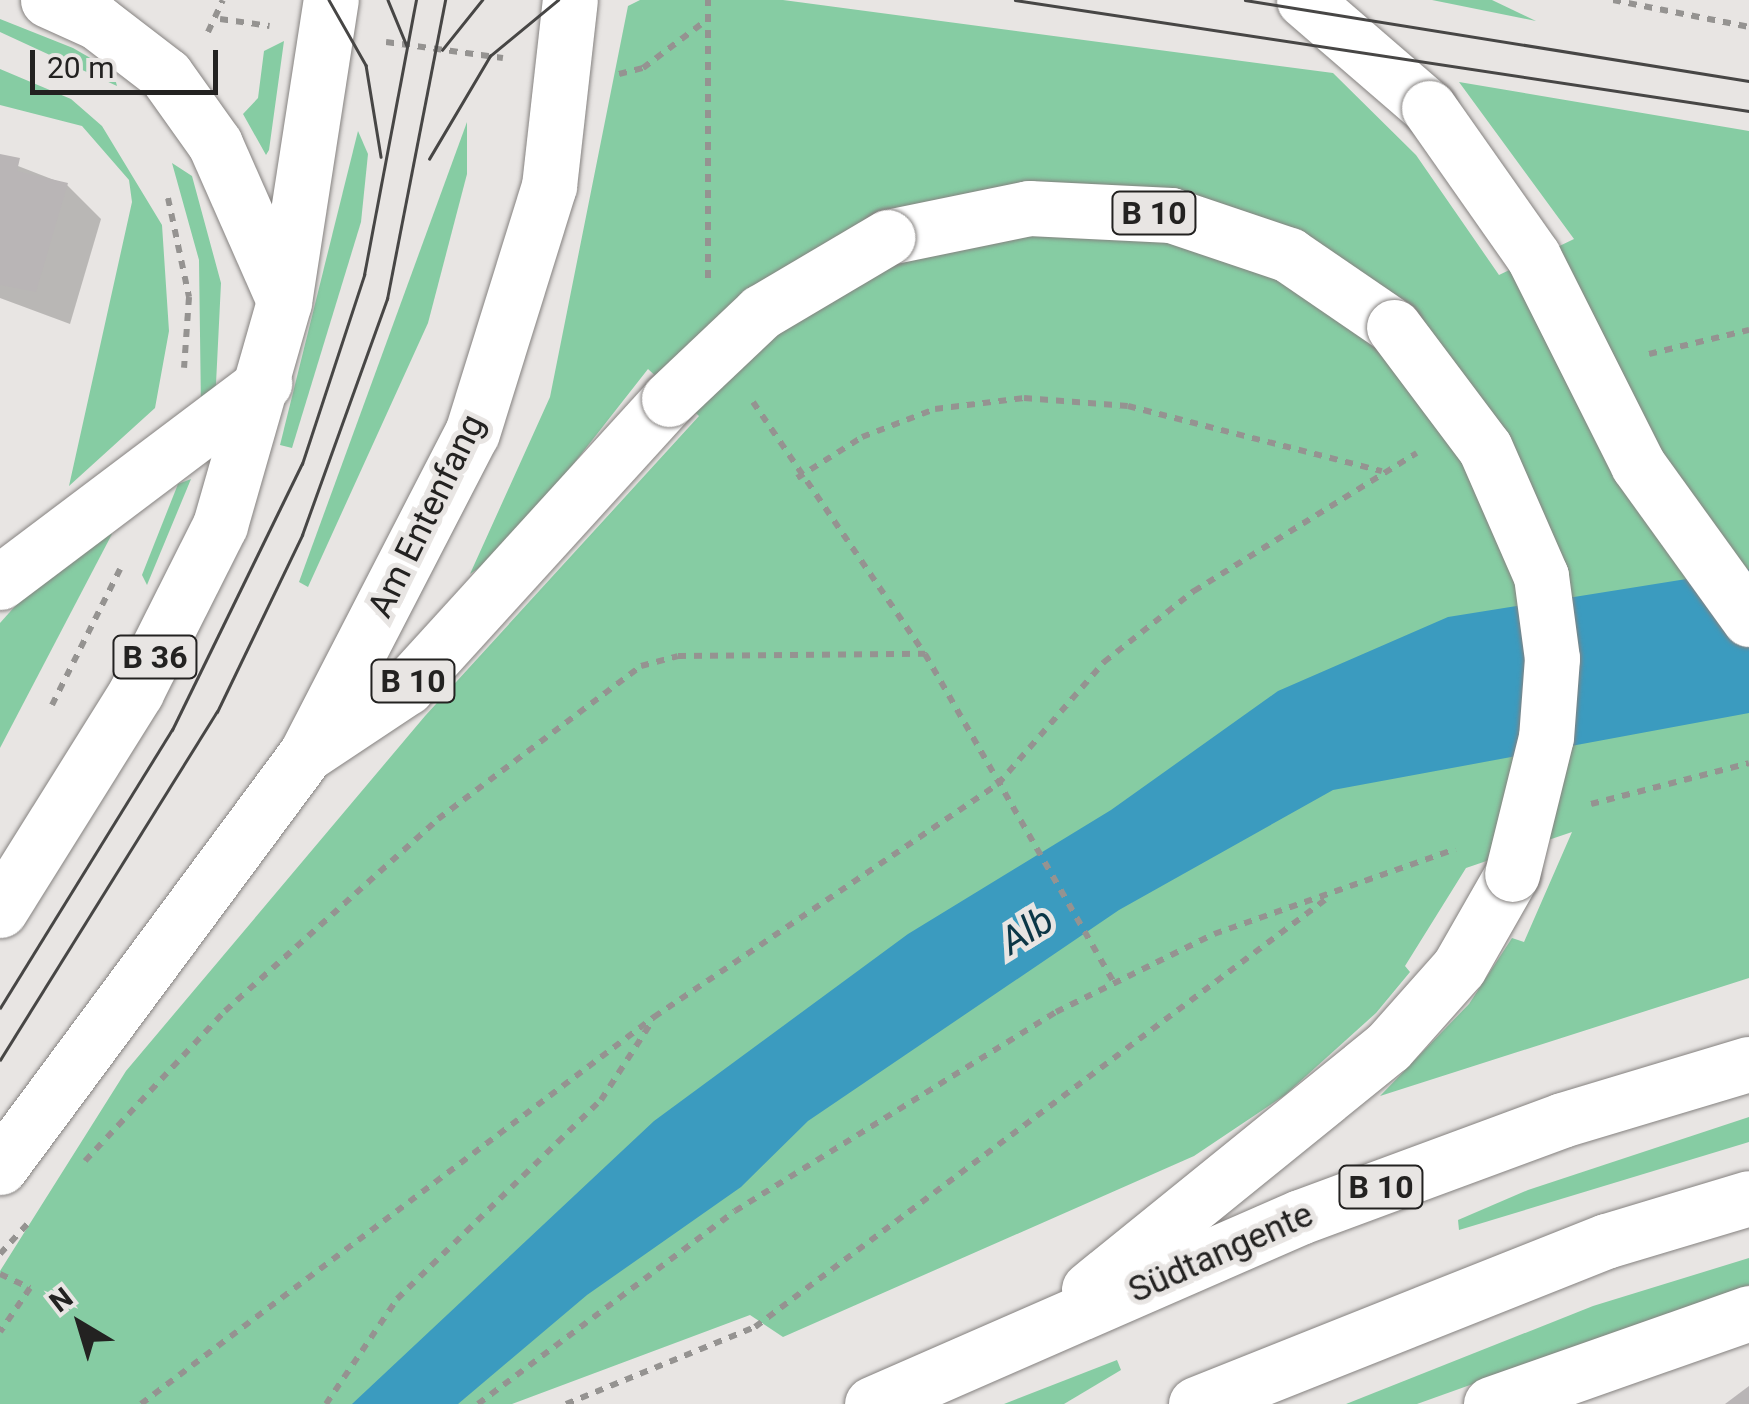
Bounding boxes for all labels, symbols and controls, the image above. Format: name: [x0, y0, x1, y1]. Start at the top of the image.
scale bar: [35, 30, 222, 92]
text: 20 m: [47, 50, 114, 85]
road number: B 10: [1109, 186, 1199, 240]
street label: Am Entenfang: [360, 407, 494, 625]
road number: B 36: [110, 630, 200, 684]
road number: B 10: [368, 654, 458, 708]
water label: Alb: [992, 897, 1062, 965]
road number: B 10: [1336, 1160, 1426, 1214]
street label: Südtangente: [1122, 1194, 1320, 1312]
north arrow: [30, 1274, 130, 1374]
text: N: [43, 1281, 79, 1319]

